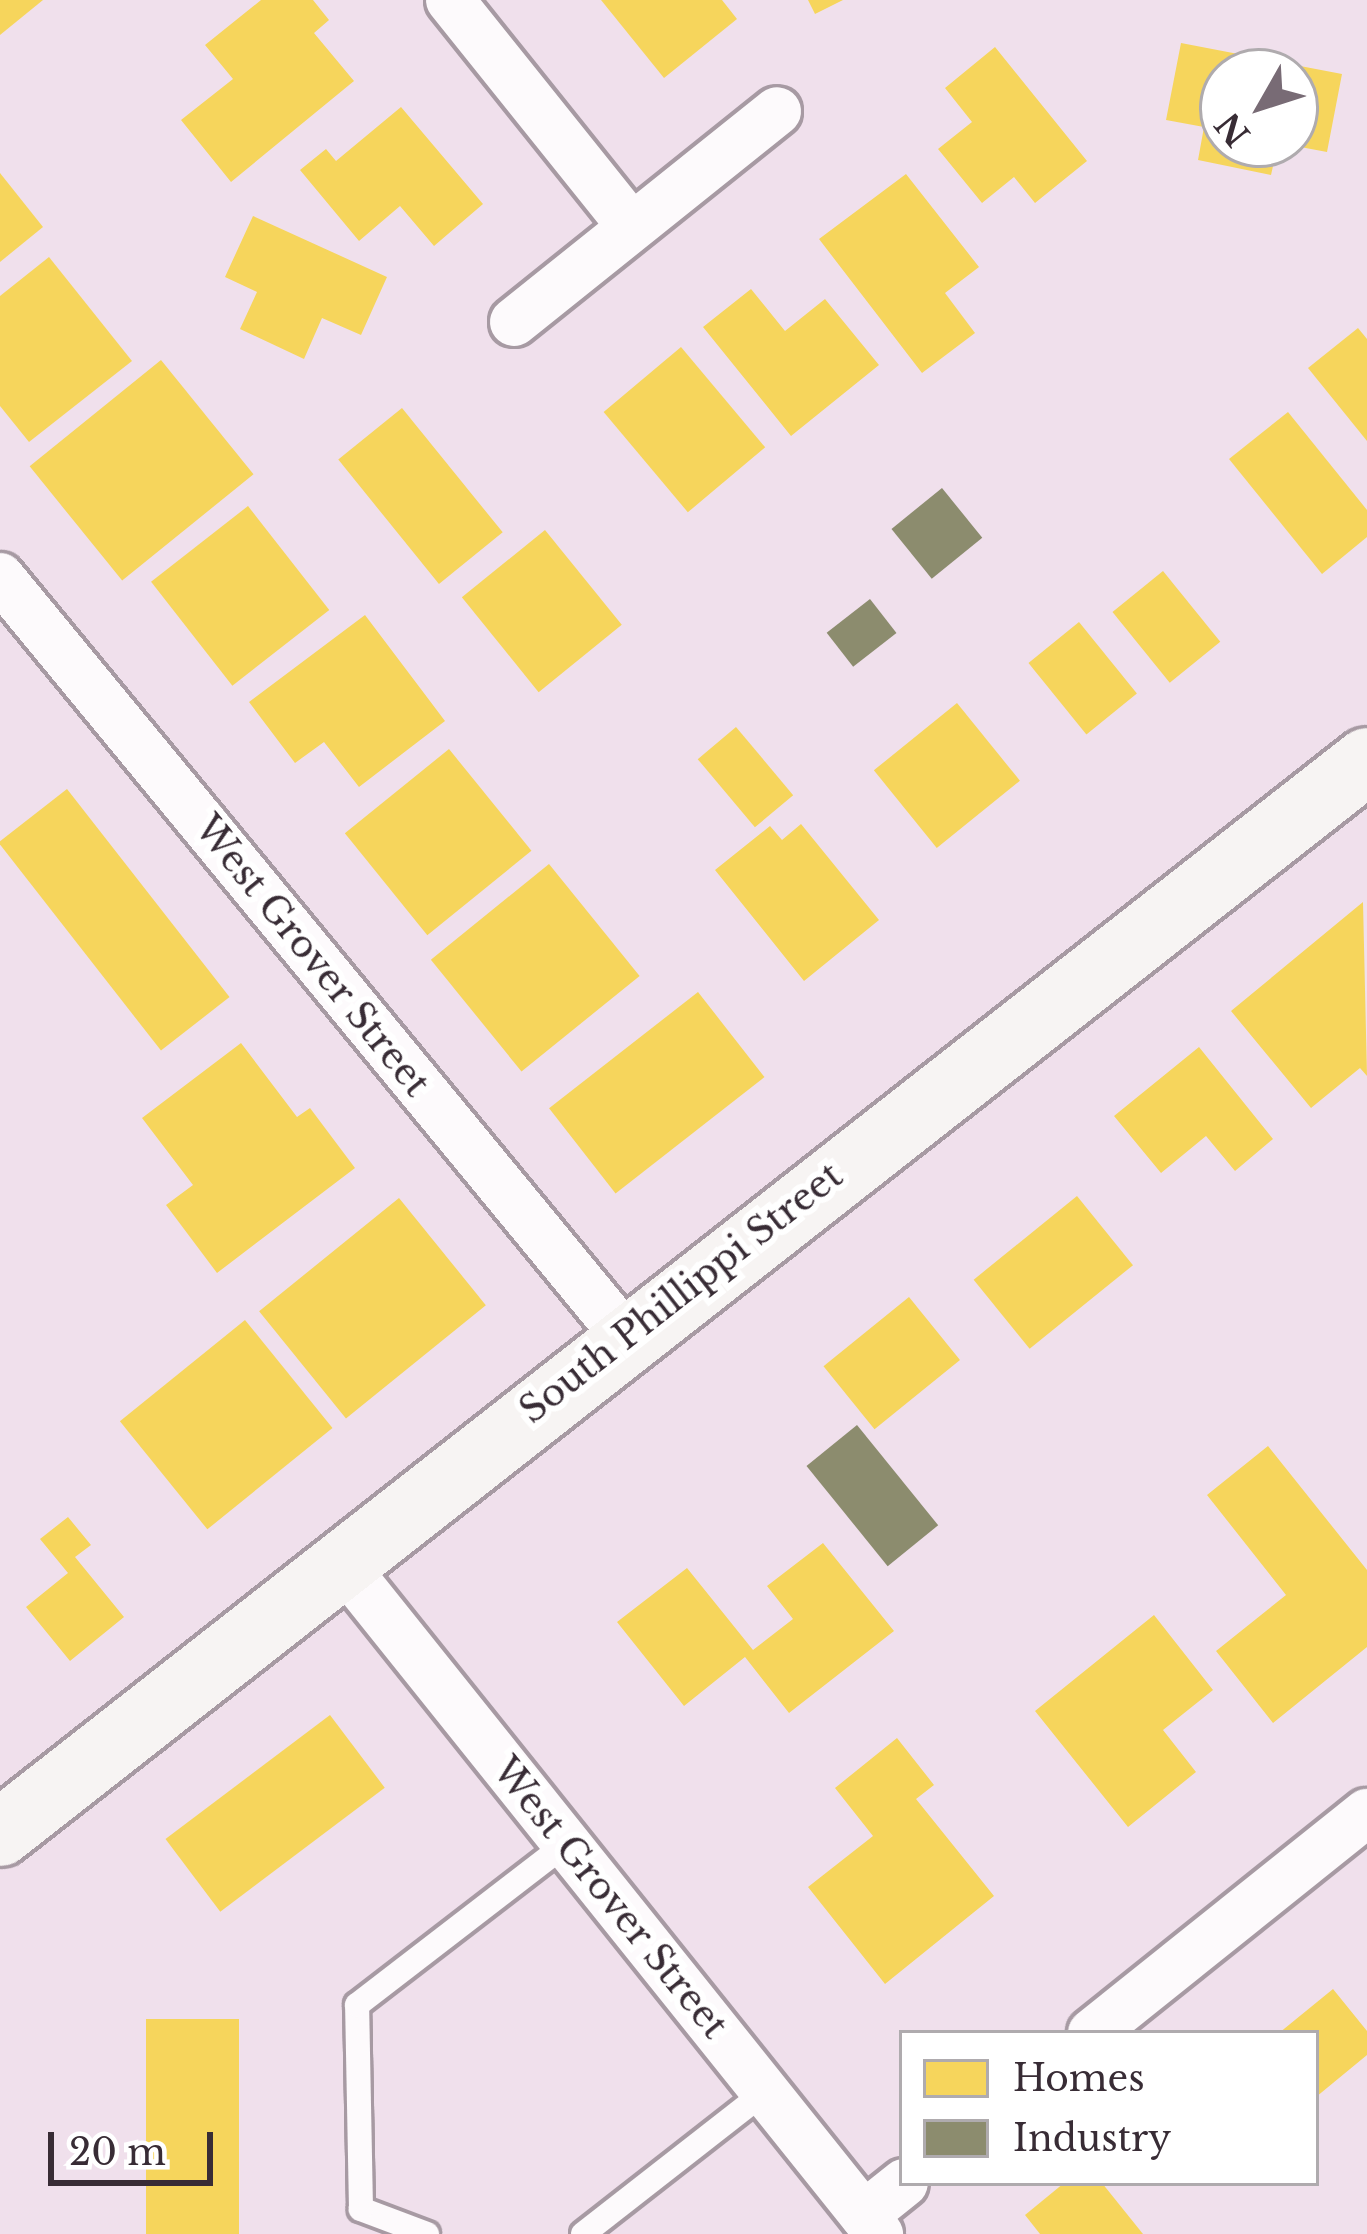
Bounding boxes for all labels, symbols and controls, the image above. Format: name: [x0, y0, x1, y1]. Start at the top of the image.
north arrow: [1199, 48, 1319, 168]
text: N: [1207, 104, 1259, 154]
street label: West Grover Street: [185, 807, 439, 1105]
street label: South Phillippi Street: [511, 1154, 851, 1432]
street label: West Grover Street: [483, 1749, 737, 2047]
legend: [899, 2030, 1319, 2186]
text: Homes: [1013, 2056, 1144, 2101]
scale bar: [54, 2108, 219, 2182]
text: Industry: [1013, 2116, 1171, 2161]
text: 20 m: [69, 2130, 166, 2175]

